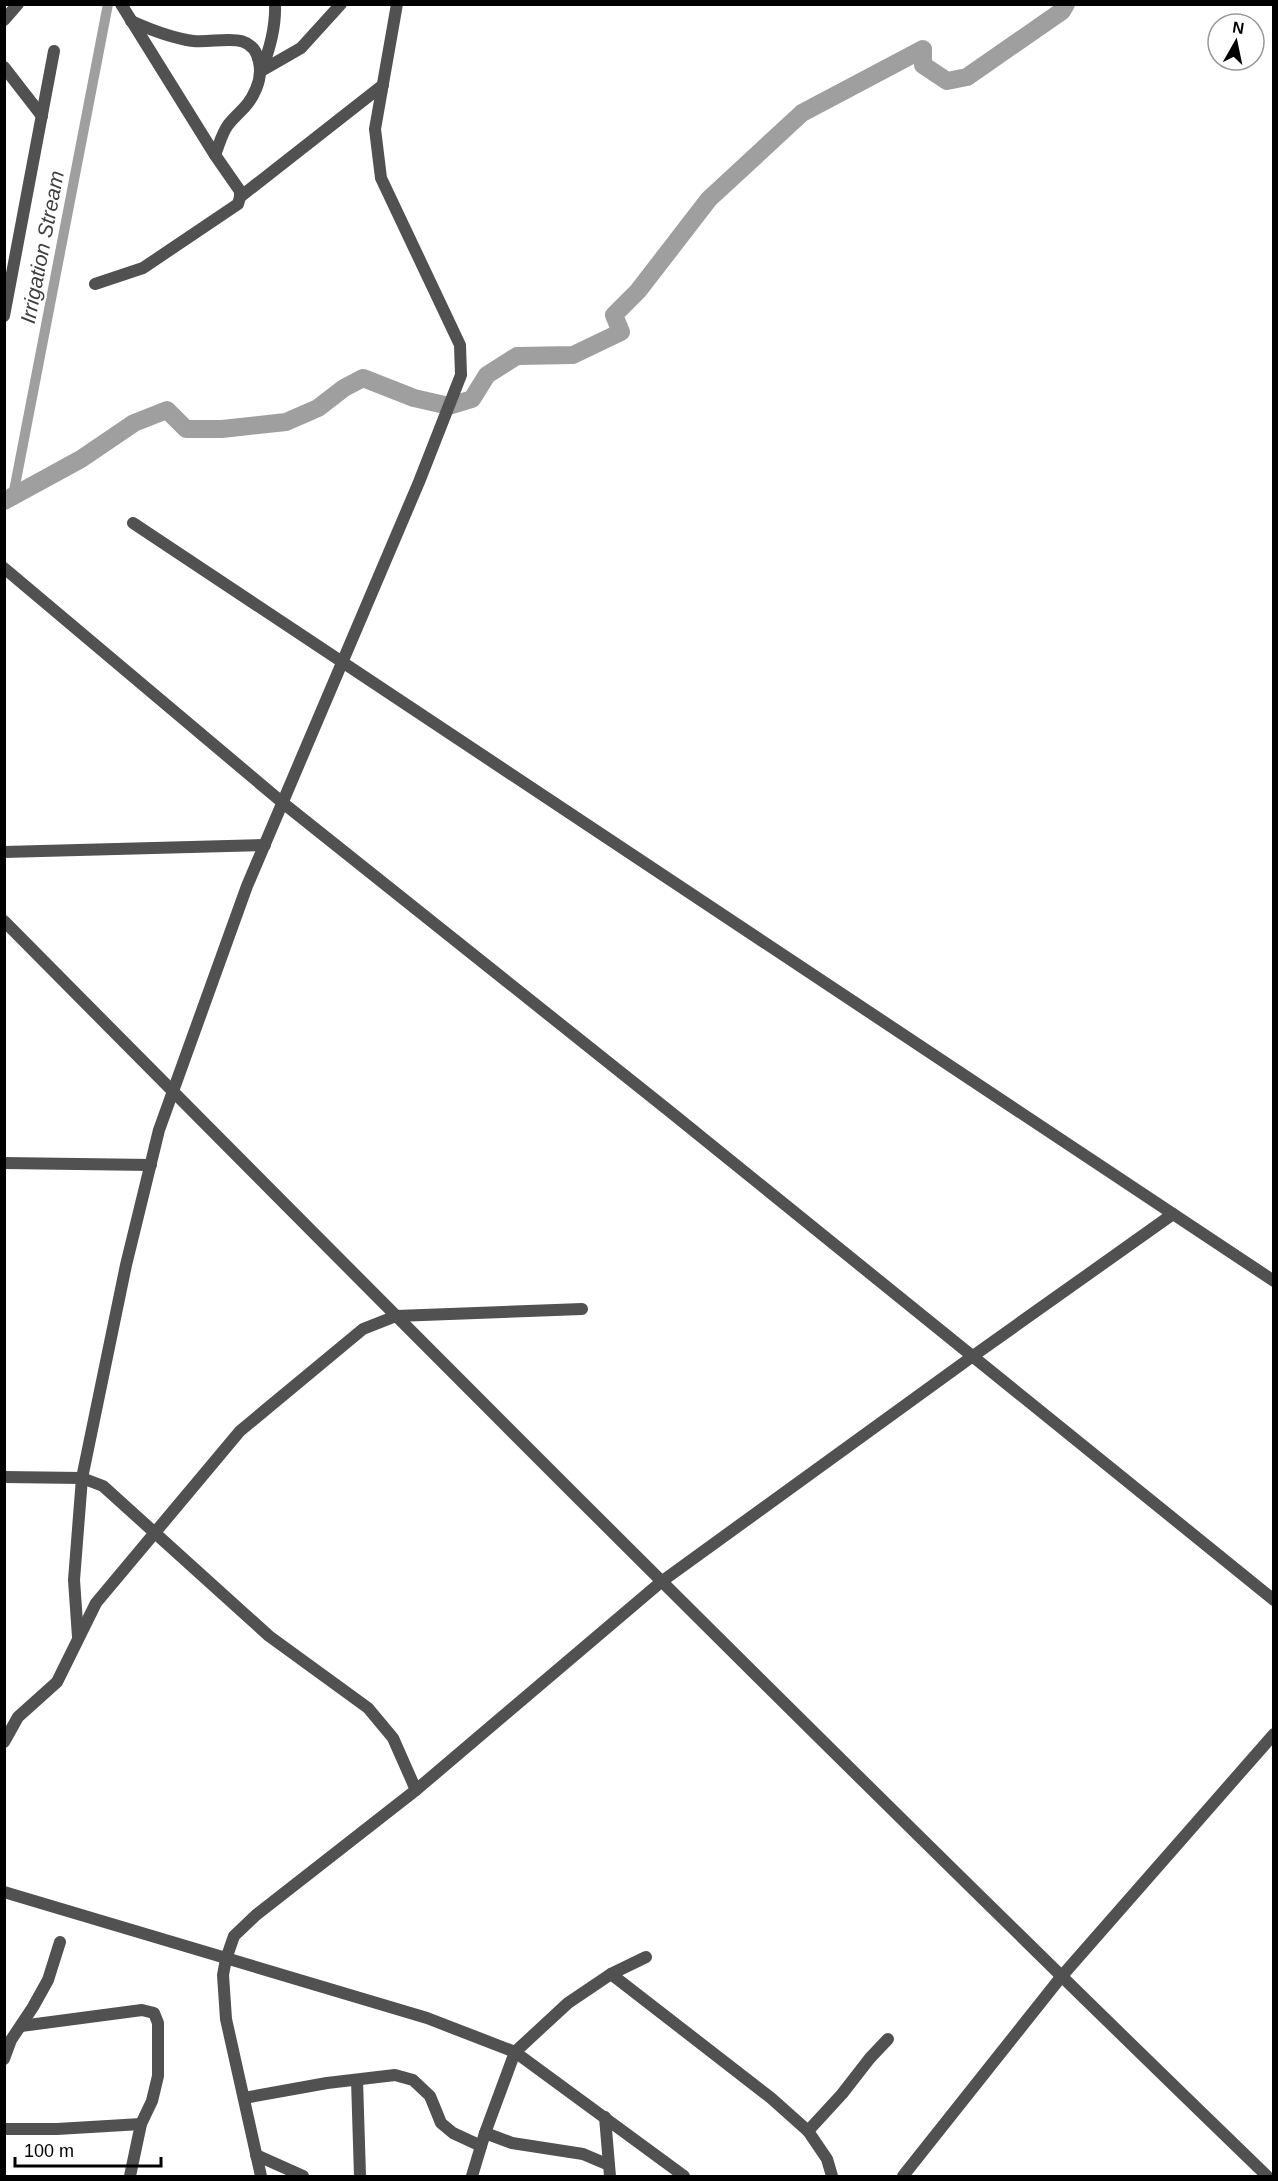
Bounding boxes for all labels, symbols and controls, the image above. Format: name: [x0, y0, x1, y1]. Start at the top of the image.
north arrow: [1206, 12, 1266, 72]
text: N: [1231, 18, 1245, 37]
water label: Irrigation Stream: [16, 169, 68, 325]
scale bar: [15, 2130, 160, 2168]
text: 100 m: [24, 2141, 74, 2161]

